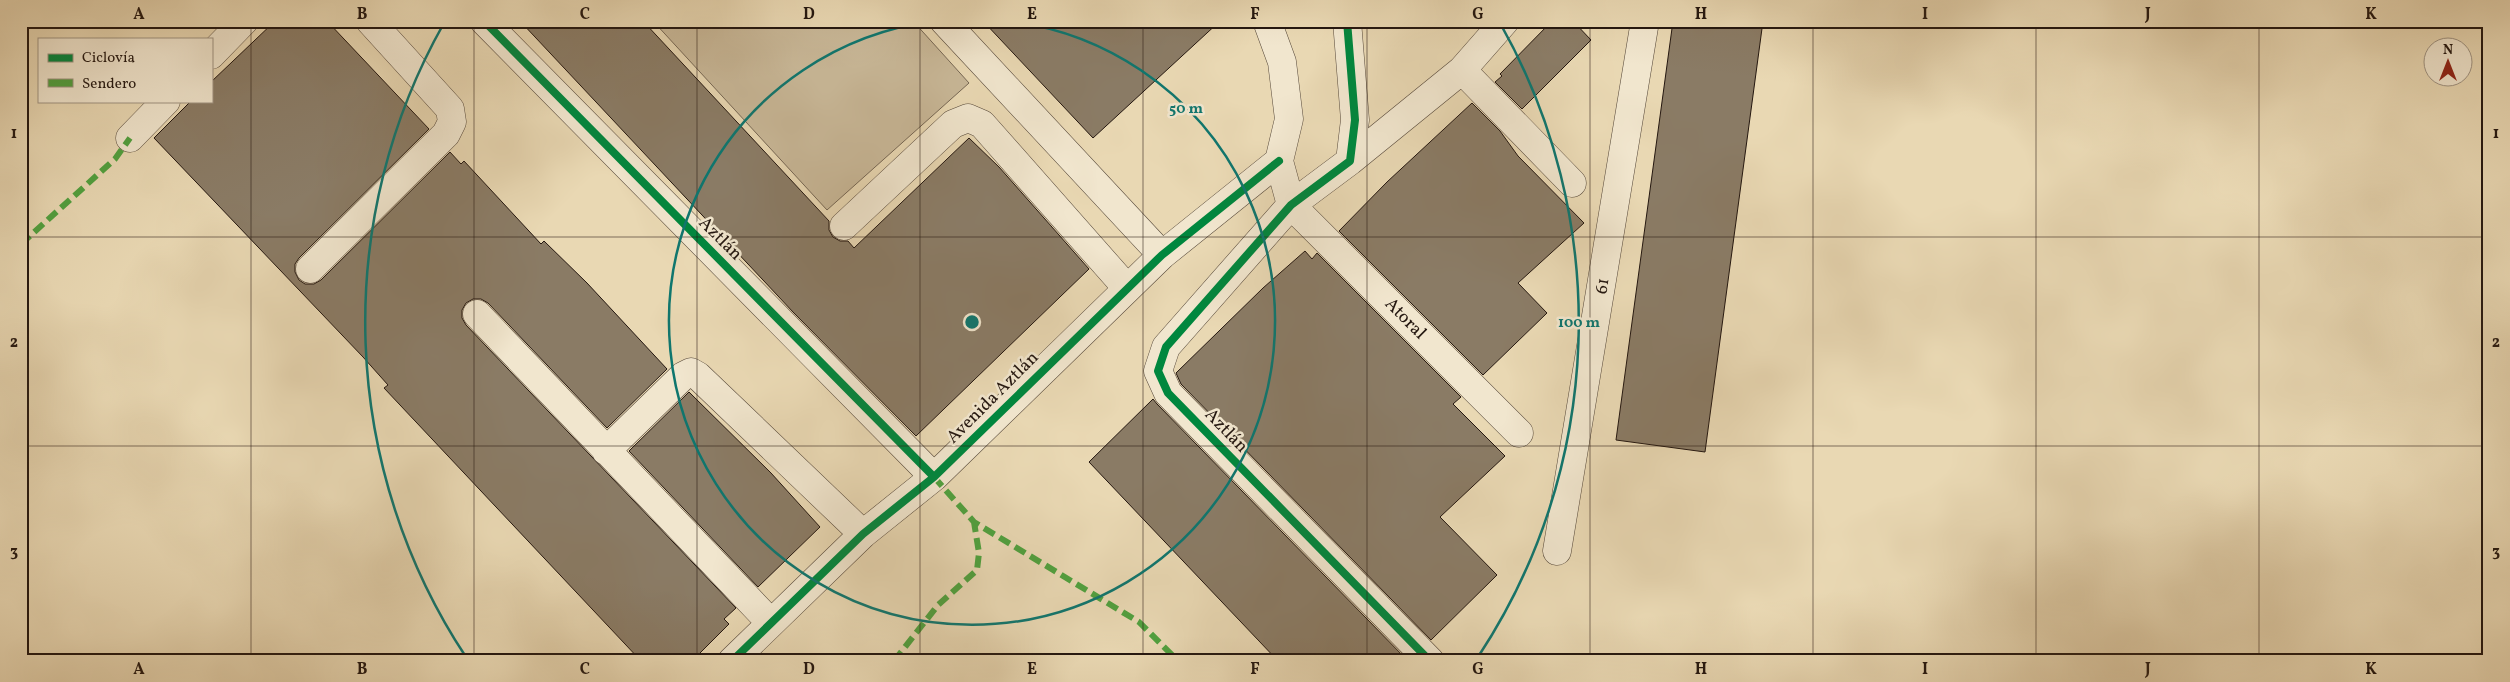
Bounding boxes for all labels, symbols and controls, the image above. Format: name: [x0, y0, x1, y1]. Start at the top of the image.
text: A: [133, 4, 145, 26]
text: B: [357, 4, 368, 26]
text: C: [580, 4, 590, 26]
text: D: [803, 4, 815, 26]
text: E: [1027, 4, 1037, 26]
text: F: [1250, 4, 1260, 26]
text: G: [1472, 4, 1484, 26]
text: H: [1695, 4, 1707, 26]
text: I: [1922, 4, 1928, 26]
text: J: [2144, 4, 2151, 26]
text: K: [2365, 4, 2377, 26]
legend: [38, 38, 212, 102]
north arrow: [2422, 38, 2472, 88]
text: N: [2443, 41, 2453, 60]
text: Ciclovía: [82, 48, 135, 69]
text: Sendero: [82, 74, 136, 95]
text: 50 m: [1169, 99, 1203, 120]
text: 1: [11, 123, 17, 145]
text: 1: [2493, 123, 2499, 145]
street label: Aztlán: [692, 211, 748, 267]
street label: 61: [1589, 276, 1617, 296]
street label: Atoral: [1378, 292, 1432, 346]
centre of rings: [963, 313, 981, 331]
text: 100 m: [1558, 313, 1601, 334]
text: 2: [10, 332, 18, 354]
text: 2: [2492, 332, 2500, 354]
street label: Avenida Aztlán: [941, 346, 1045, 450]
street label: Aztlán: [1199, 403, 1254, 459]
text: 3: [10, 541, 18, 563]
text: 3: [2492, 541, 2500, 563]
text: A: [133, 659, 145, 681]
text: B: [357, 659, 368, 681]
text: C: [580, 659, 590, 681]
text: D: [803, 659, 815, 681]
text: E: [1027, 659, 1037, 681]
text: F: [1250, 659, 1260, 681]
text: G: [1472, 659, 1484, 681]
text: H: [1695, 659, 1707, 681]
text: I: [1922, 659, 1928, 681]
text: J: [2144, 659, 2151, 681]
text: K: [2365, 659, 2377, 681]

